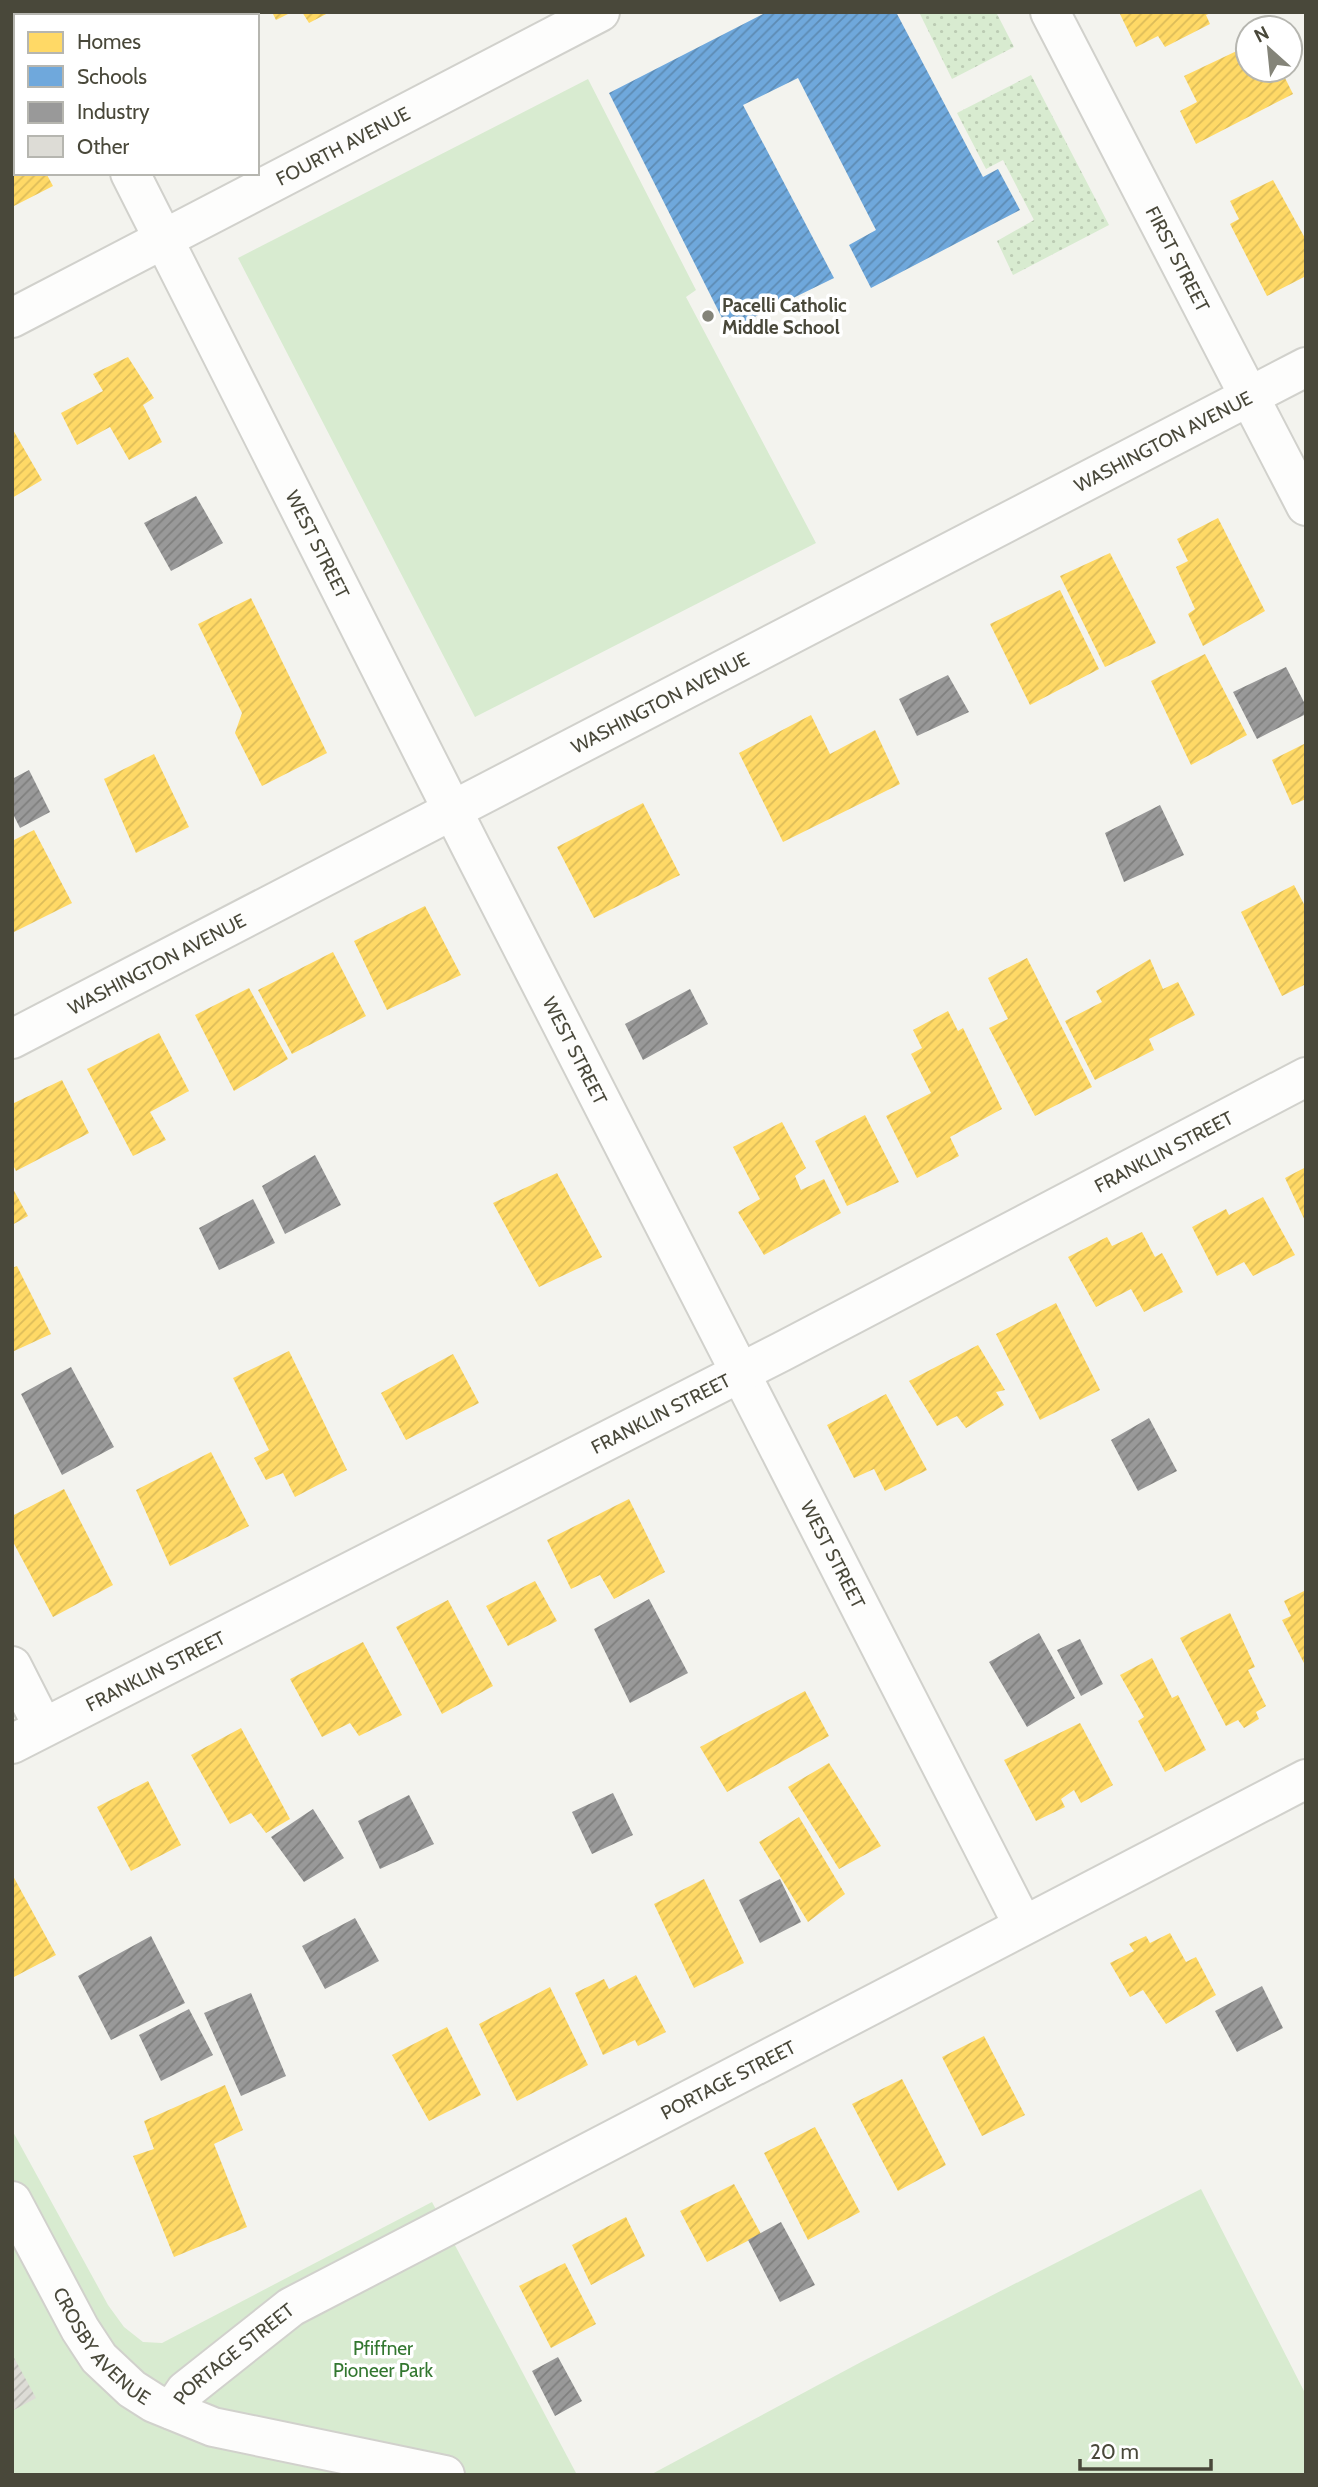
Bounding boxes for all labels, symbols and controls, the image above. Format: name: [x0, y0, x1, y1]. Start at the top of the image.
legend: [14, 14, 259, 175]
north arrow: [1234, 14, 1304, 84]
text: N: [1250, 21, 1273, 48]
text: Homes: [77, 29, 141, 54]
text: Schools: [77, 64, 147, 89]
text: Industry: [77, 99, 150, 124]
street label: FOURTH AVENUE: [272, 101, 414, 190]
text: Other: [77, 134, 129, 159]
street label: FIRST STREET: [1141, 202, 1215, 315]
place label: Pacelli Catholic Middle School: [722, 294, 847, 339]
marker: Pacelli Catholic Middle School: [700, 308, 716, 324]
street label: WASHINGTON AVENUE: [1070, 386, 1256, 497]
street label: WEST STREET: [281, 486, 355, 602]
street label: WASHINGTON AVENUE: [567, 647, 753, 758]
street label: WASHINGTON AVENUE: [64, 908, 249, 1019]
street label: WEST STREET: [538, 993, 612, 1108]
street label: FRANKLIN STREET: [1090, 1106, 1237, 1197]
street label: FRANKLIN STREET: [587, 1368, 734, 1458]
street label: WEST STREET: [796, 1497, 870, 1612]
street label: FRANKLIN STREET: [82, 1626, 229, 1716]
street label: PORTAGE STREET: [657, 2035, 799, 2124]
street label: CROSBY AVENUE: [48, 2283, 155, 2409]
street label: PORTAGE STREET: [168, 2298, 298, 2409]
park label: Pfiffner Pioneer Park: [333, 2337, 433, 2382]
scale bar: [1080, 2428, 1211, 2472]
text: 20 m: [1090, 2439, 1139, 2464]

